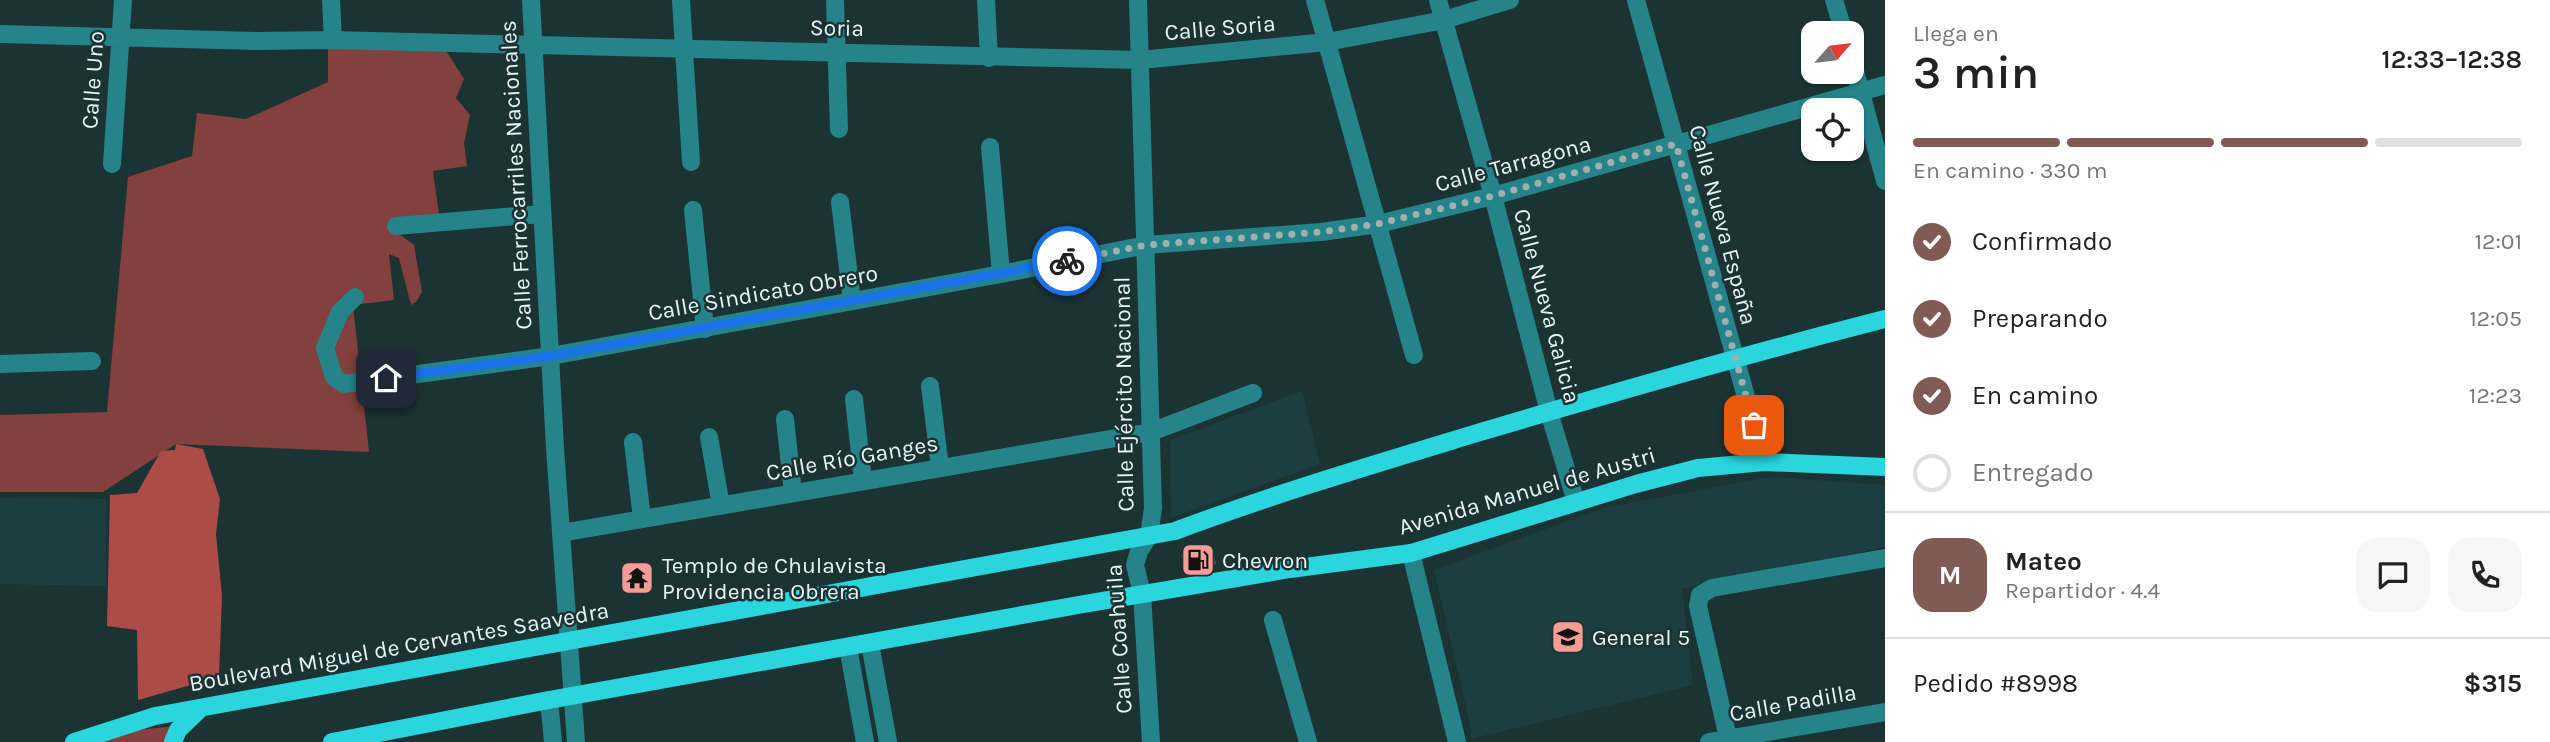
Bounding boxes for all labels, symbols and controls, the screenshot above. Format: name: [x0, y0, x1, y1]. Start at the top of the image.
street label: Calle Soria: [1163, 10, 1277, 46]
street label: Soria: [810, 14, 864, 42]
street label: Calle Ferrocarriles Nacionales: [494, 20, 538, 330]
text: Llega en: [1913, 20, 1999, 47]
north arrow: [1801, 21, 1864, 84]
map controls: [1801, 21, 1864, 161]
street label: Calle Uno: [76, 30, 110, 130]
text: 12:33–12:38: [2382, 44, 2522, 75]
text: 3 min: [1913, 46, 2039, 100]
button: locate: [1801, 98, 1864, 161]
street label: Calle Nueva España: [1683, 122, 1763, 328]
street label: Calle Tarragona: [1432, 130, 1594, 198]
text: En camino · 330 m: [1913, 157, 2107, 184]
street label: Calle Nueva Galicia: [1508, 206, 1586, 406]
icon: check: [1913, 223, 1951, 261]
courier: [1032, 226, 1102, 296]
text: Confirmado: [1972, 226, 2112, 257]
text: 12:01: [2475, 228, 2522, 255]
icon: bike: [1048, 242, 1086, 280]
street label: Calle Sindicato Obrero: [646, 259, 880, 327]
street label: Calle Ejército Nacional: [1108, 276, 1140, 512]
icon: check: [1913, 300, 1951, 338]
text: Preparando: [1972, 303, 2108, 334]
text: 12:05: [2469, 305, 2522, 332]
pin: [356, 348, 416, 408]
icon: home: [367, 359, 405, 397]
icon: check: [1913, 377, 1951, 415]
text: En camino: [1972, 380, 2098, 411]
text: 12:23: [2469, 382, 2522, 409]
pin: [1724, 395, 1784, 455]
icon: bag: [1735, 406, 1773, 444]
street label: Calle Río Ganges: [764, 430, 940, 486]
street label: Avenida Manuel de Austri: [1395, 441, 1659, 541]
text: Entregado: [1972, 457, 2093, 488]
button: chat: [2356, 538, 2430, 612]
button: phone: [2448, 538, 2522, 612]
fuel station icon: Chevron: [1179, 541, 1217, 579]
text: Mateo: [2005, 546, 2082, 577]
place label: Chevron: [1222, 547, 1308, 574]
place label: Templo de Chulavista Providencia Obrera: [662, 552, 887, 605]
temple icon: Templo de Chulavista Providencia Obrera: [618, 559, 656, 597]
text: M: [1939, 560, 1961, 591]
street label: Calle Coahuila: [1100, 563, 1138, 715]
text: Repartidor · 4.4: [2005, 577, 2160, 604]
street label: Boulevard Miguel de Cervantes Saavedra: [187, 597, 611, 697]
school or university icon: General 5: [1549, 618, 1587, 656]
place label: General 5: [1592, 624, 1690, 651]
text: Pedido #8998: [1913, 668, 2078, 699]
text: $315: [2464, 668, 2522, 699]
street label: Calle Padilla: [1727, 679, 1859, 727]

